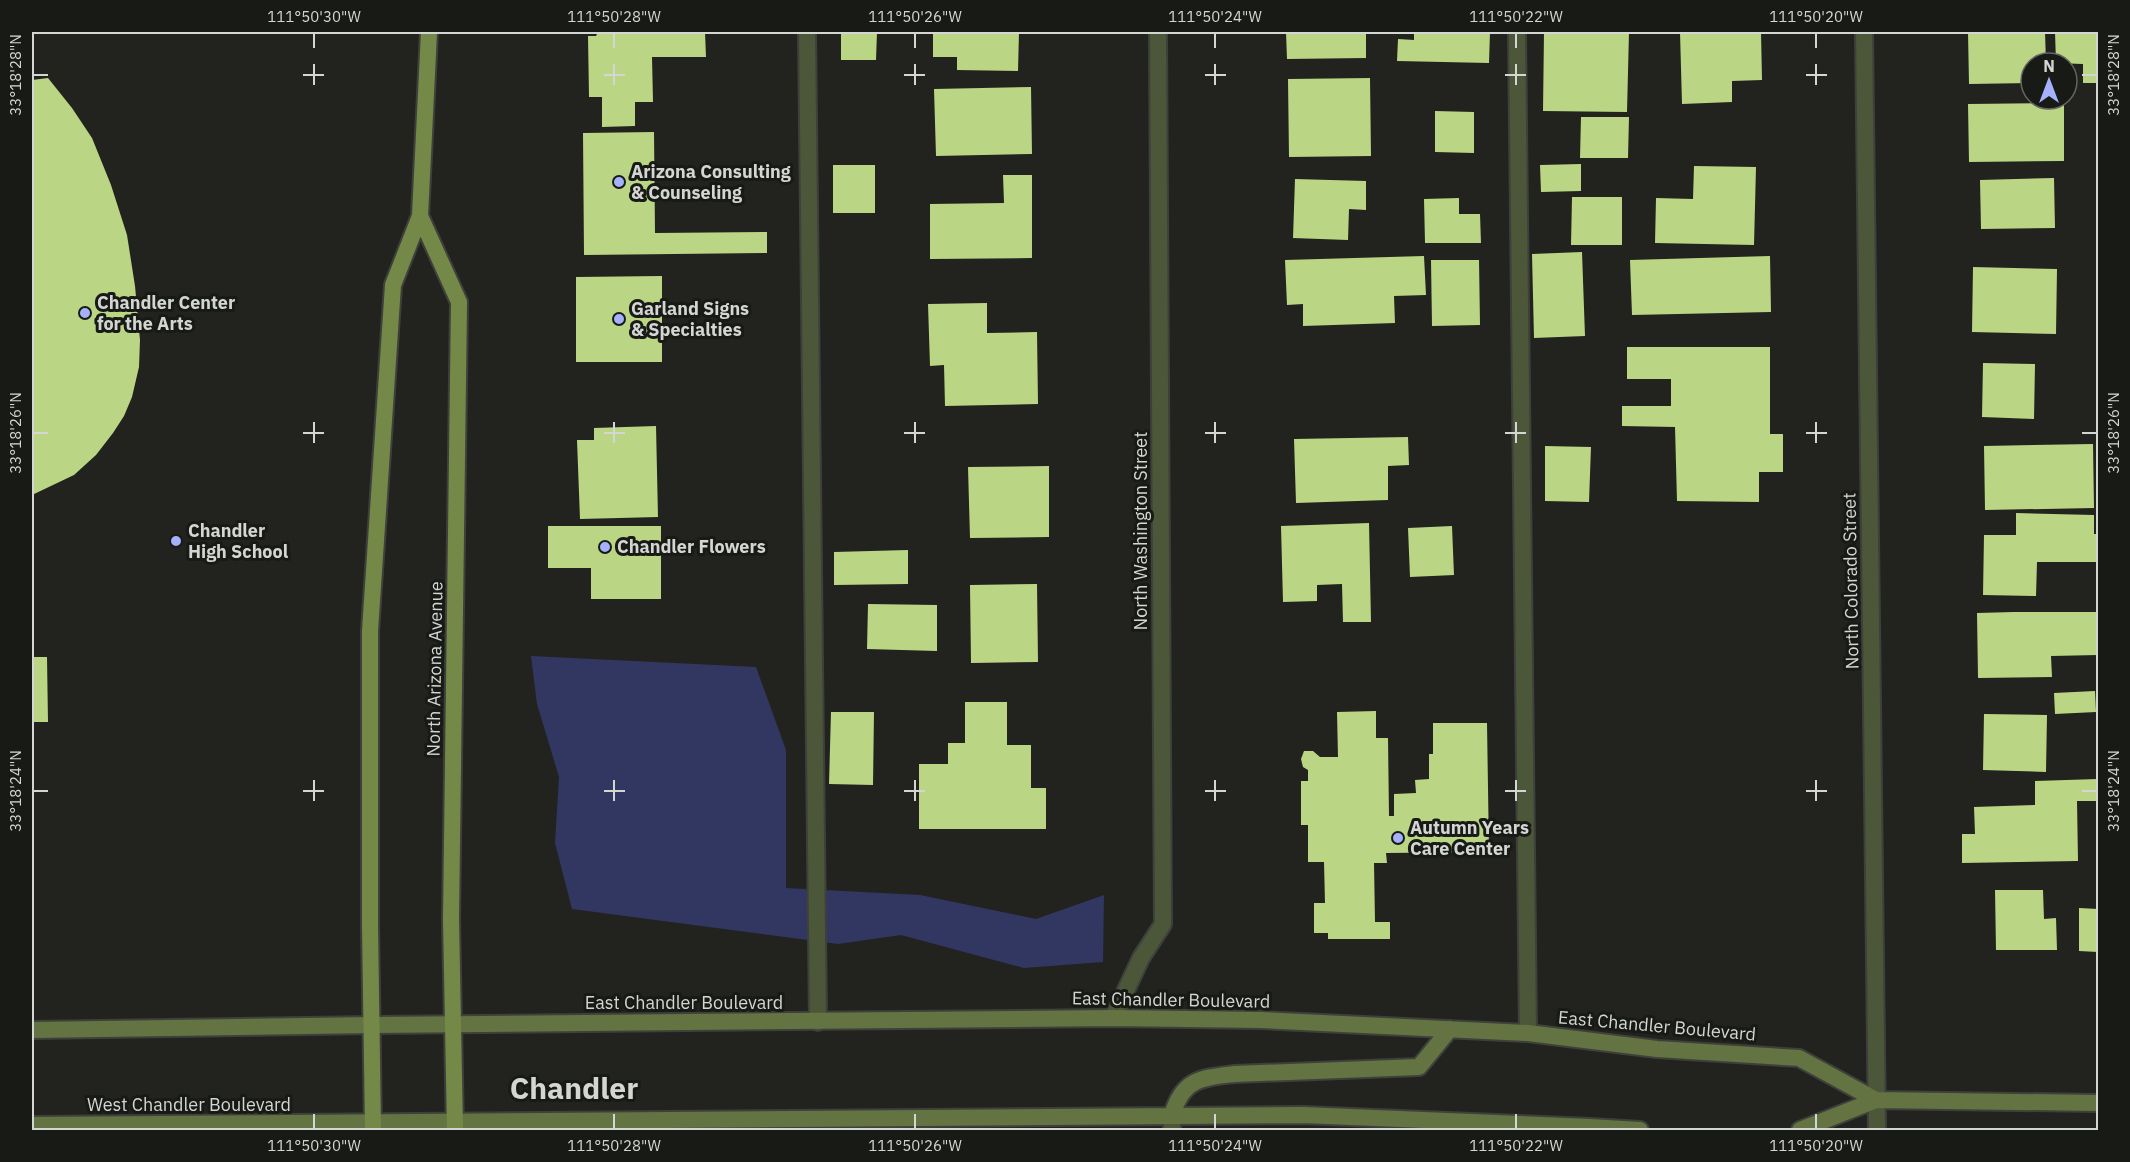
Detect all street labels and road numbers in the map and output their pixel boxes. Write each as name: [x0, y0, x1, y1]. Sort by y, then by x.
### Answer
street label: North Washington Street: [1129, 431, 1152, 631]
street label: North Colorado Street: [1837, 492, 1864, 670]
street label: North Arizona Avenue: [421, 581, 448, 757]
street label: East Chandler Boulevard: [1072, 986, 1270, 1013]
street label: East Chandler Boulevard: [585, 991, 783, 1014]
street label: East Chandler Boulevard: [1557, 1005, 1757, 1046]
street label: West Chandler Boulevard: [87, 1093, 291, 1116]

